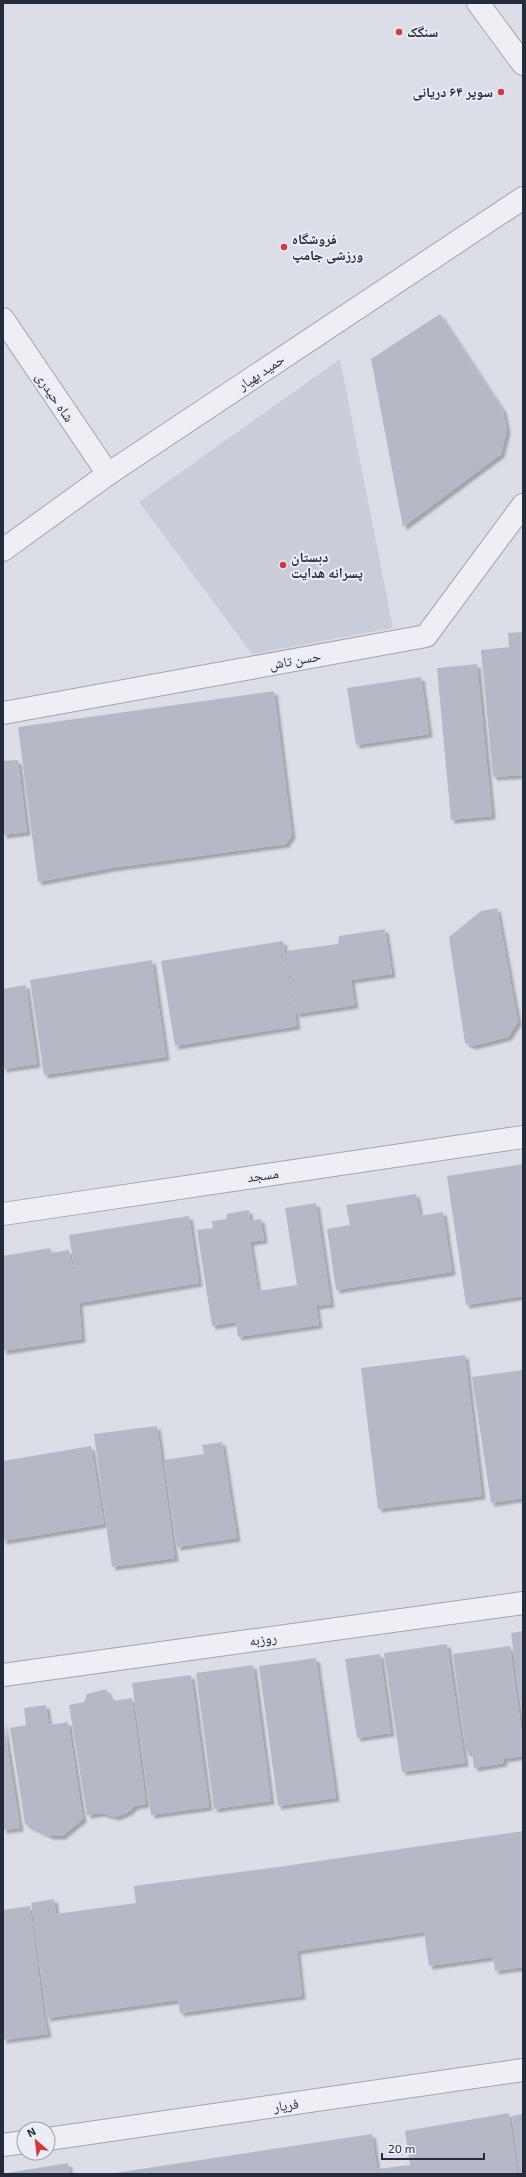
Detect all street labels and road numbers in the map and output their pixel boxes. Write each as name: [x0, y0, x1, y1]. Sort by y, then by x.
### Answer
street label: حمید بهیار: [233, 350, 288, 395]
street label: شاه حیدری: [32, 369, 78, 425]
street label: حسن تاش: [268, 647, 322, 673]
street label: مسجد: [246, 1164, 280, 1185]
street label: روزبه: [248, 1628, 278, 1650]
street label: فریار: [271, 2094, 300, 2116]

